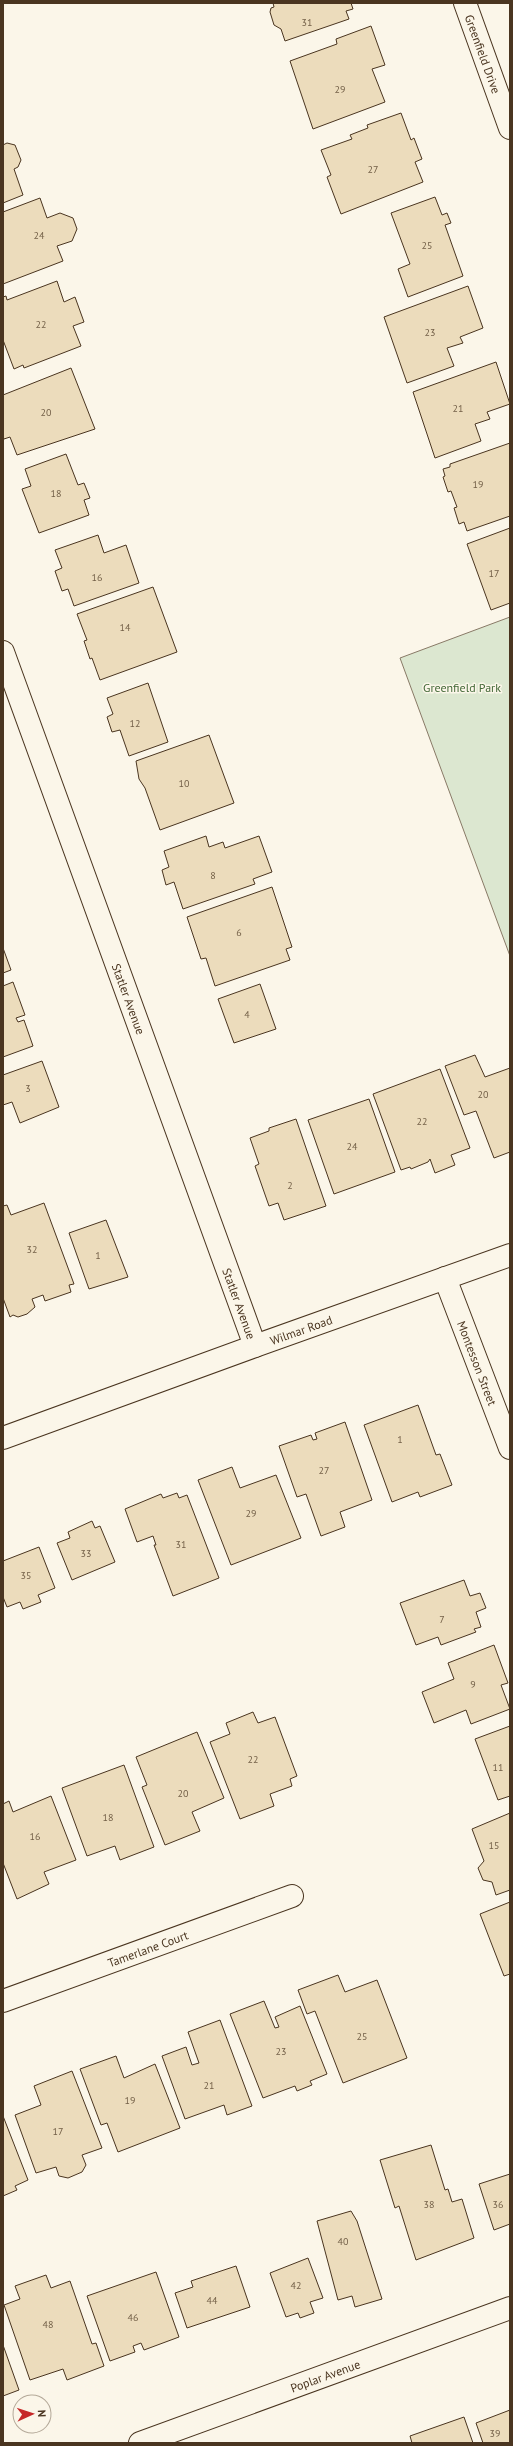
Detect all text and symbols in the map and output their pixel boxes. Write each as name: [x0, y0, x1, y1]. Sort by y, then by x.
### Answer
street label: Greenfield Drive: [462, 12, 504, 95]
house number: 31: [302, 16, 312, 29]
house number: 29: [335, 83, 345, 96]
house number: 27: [368, 163, 378, 176]
house number: 24: [34, 229, 45, 242]
house number: 25: [422, 239, 432, 252]
house number: 22: [36, 318, 46, 331]
house number: 23: [425, 326, 435, 339]
house number: 21: [453, 402, 463, 415]
house number: 20: [41, 406, 52, 419]
house number: 19: [473, 478, 483, 491]
house number: 18: [51, 487, 61, 500]
house number: 17: [489, 567, 499, 580]
house number: 16: [92, 571, 102, 584]
house number: 14: [120, 621, 131, 634]
park label: Greenfield Park: [423, 680, 501, 695]
house number: 12: [130, 717, 140, 730]
house number: 10: [179, 777, 190, 790]
house number: 8: [210, 869, 216, 882]
house number: 6: [236, 926, 242, 939]
street label: Statler Avenue: [109, 961, 149, 1036]
house number: 4: [244, 1008, 250, 1021]
house number: 3: [25, 1082, 31, 1095]
house number: 20: [478, 1088, 489, 1101]
house number: 22: [417, 1115, 427, 1128]
house number: 24: [347, 1140, 358, 1153]
house number: 2: [287, 1179, 293, 1192]
house number: 32: [27, 1243, 37, 1256]
house number: 1: [95, 1249, 101, 1262]
street label: Statler Avenue: [220, 1266, 259, 1341]
street label: Wilmar Road: [268, 1312, 334, 1348]
street label: Montesson Street: [454, 1318, 501, 1408]
house number: 1: [397, 1433, 403, 1446]
house number: 27: [319, 1464, 329, 1477]
house number: 29: [246, 1507, 256, 1520]
house number: 31: [176, 1538, 186, 1551]
house number: 33: [81, 1547, 91, 1560]
house number: 35: [21, 1569, 31, 1582]
house number: 7: [439, 1613, 445, 1626]
house number: 9: [470, 1678, 476, 1691]
house number: 22: [248, 1753, 258, 1766]
house number: 11: [493, 1761, 503, 1774]
house number: 20: [178, 1787, 189, 1800]
house number: 18: [103, 1811, 113, 1824]
house number: 16: [30, 1830, 40, 1843]
house number: 15: [489, 1839, 499, 1852]
street label: Tamerlane Court: [105, 1927, 190, 1970]
house number: 25: [357, 2030, 367, 2043]
house number: 23: [276, 2045, 286, 2058]
house number: 21: [204, 2079, 214, 2092]
house number: 19: [125, 2094, 135, 2107]
house number: 17: [53, 2125, 63, 2138]
house number: 38: [424, 2198, 434, 2211]
house number: 36: [493, 2198, 503, 2211]
house number: 40: [338, 2235, 349, 2248]
house number: 42: [291, 2279, 301, 2292]
house number: 44: [207, 2294, 218, 2307]
house number: 46: [128, 2311, 138, 2324]
house number: 48: [43, 2318, 53, 2331]
street label: Poplar Avenue: [288, 2356, 362, 2395]
north arrow: [12, 2394, 52, 2434]
text: N: [35, 2409, 49, 2417]
house number: 39: [490, 2427, 500, 2440]

